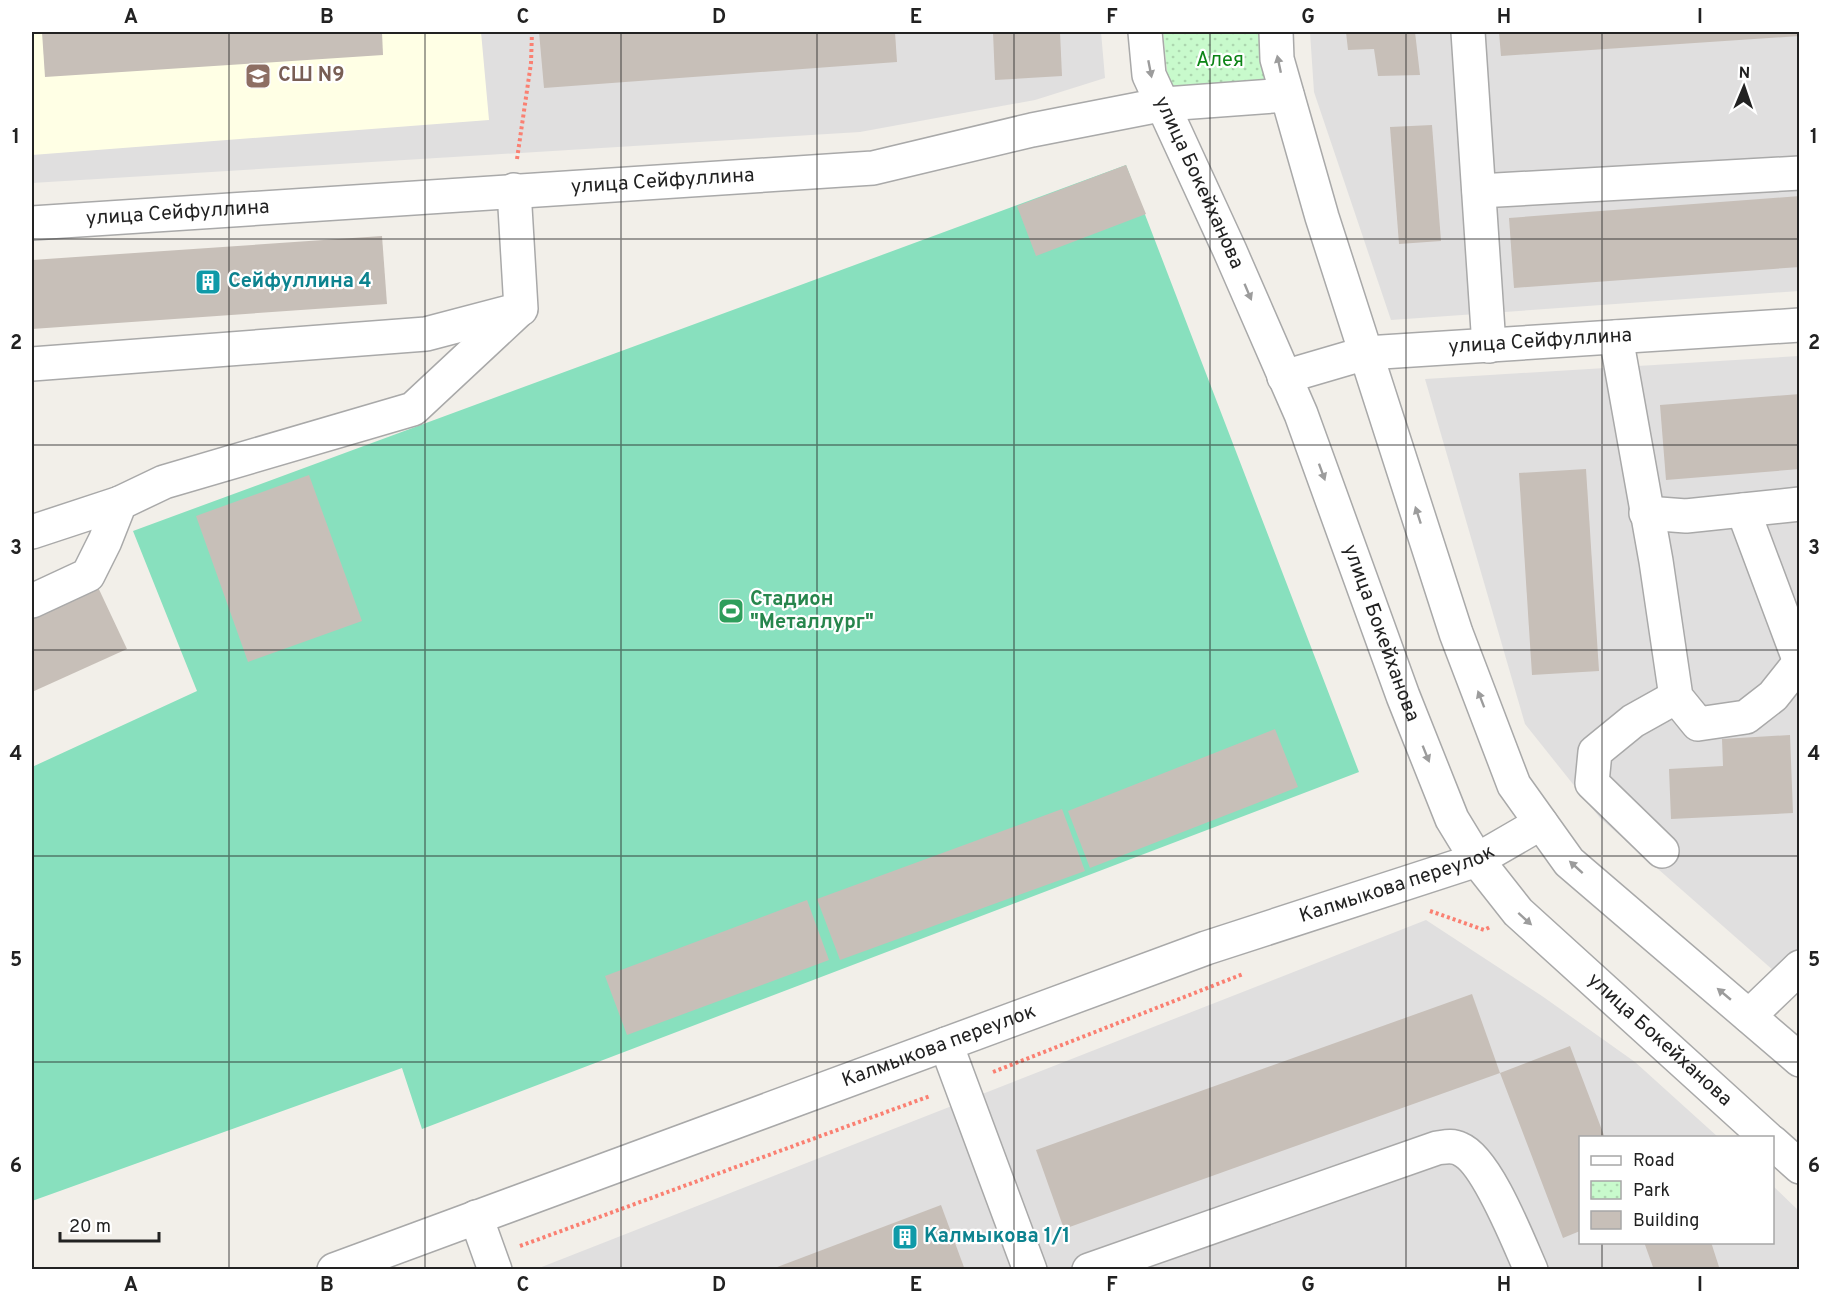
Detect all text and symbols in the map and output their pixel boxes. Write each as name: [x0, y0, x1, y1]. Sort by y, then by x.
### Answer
text: A: [124, 5, 138, 31]
text: B: [320, 5, 334, 31]
text: C: [517, 5, 529, 31]
text: D: [712, 5, 726, 31]
text: E: [910, 5, 922, 31]
text: F: [1106, 5, 1118, 31]
text: G: [1301, 5, 1315, 31]
text: H: [1497, 5, 1511, 31]
text: I: [1697, 5, 1703, 31]
park label: Алея: [1196, 48, 1244, 74]
one-way arrow: [1274, 54, 1283, 73]
north arrow: [1714, 57, 1774, 117]
one-way arrow: [1146, 60, 1155, 79]
school or university icon: СШ N9: [243, 61, 273, 91]
place label: СШ N9: [278, 63, 345, 89]
text: N: [1738, 64, 1751, 84]
street label: улица Бокейханова: [1148, 93, 1249, 273]
text: 1: [12, 125, 20, 151]
text: 1: [1810, 125, 1818, 151]
street label: улица Сейфуллина: [570, 163, 755, 201]
street label: улица Сейфуллина: [85, 194, 270, 232]
building icon: Сейфуллина 4: [193, 267, 223, 297]
place label: Сейфуллина 4: [228, 269, 372, 295]
one-way arrow: [1244, 283, 1253, 301]
street label: улица Сейфуллина: [1448, 323, 1633, 361]
text: 2: [10, 331, 22, 357]
text: 2: [1808, 331, 1820, 357]
one-way arrow: [1317, 464, 1327, 482]
one-way arrow: [1413, 506, 1422, 524]
text: 3: [10, 536, 22, 562]
text: 3: [1808, 536, 1820, 562]
street label: улица Бокейханова: [1336, 541, 1425, 726]
place label: Стадион "Металлург": [750, 587, 874, 636]
sports icon: Стадион "Металлург": [716, 596, 746, 626]
one-way arrow: [1476, 690, 1486, 708]
text: 4: [10, 742, 22, 768]
text: 4: [1808, 742, 1820, 768]
one-way arrow: [1422, 745, 1431, 763]
street label: Калмыкова переулок: [1296, 839, 1500, 930]
one-way arrow: [1569, 861, 1584, 874]
one-way arrow: [1518, 912, 1533, 926]
text: 5: [10, 948, 22, 974]
text: 5: [1808, 948, 1820, 974]
street label: улица Бокейханова: [1581, 968, 1737, 1113]
one-way arrow: [1717, 988, 1732, 1001]
street label: Калмыкова переулок: [838, 999, 1040, 1094]
legend: [1579, 1136, 1774, 1244]
text: Road: [1633, 1150, 1675, 1173]
text: 6: [10, 1154, 22, 1180]
text: 6: [1808, 1154, 1820, 1180]
text: Park: [1633, 1180, 1670, 1203]
scale bar: [60, 1205, 159, 1243]
text: Building: [1633, 1210, 1699, 1233]
text: 20 m: [69, 1216, 111, 1239]
building icon: Калмыкова 1/1: [890, 1222, 920, 1252]
place label: Калмыкова 1/1: [924, 1224, 1070, 1250]
text: A: [124, 1273, 138, 1299]
text: B: [320, 1273, 334, 1299]
text: C: [517, 1273, 529, 1299]
text: D: [712, 1273, 726, 1299]
text: E: [910, 1273, 922, 1299]
text: F: [1106, 1273, 1118, 1299]
text: G: [1301, 1273, 1315, 1299]
text: H: [1497, 1273, 1511, 1299]
text: I: [1697, 1273, 1703, 1299]

